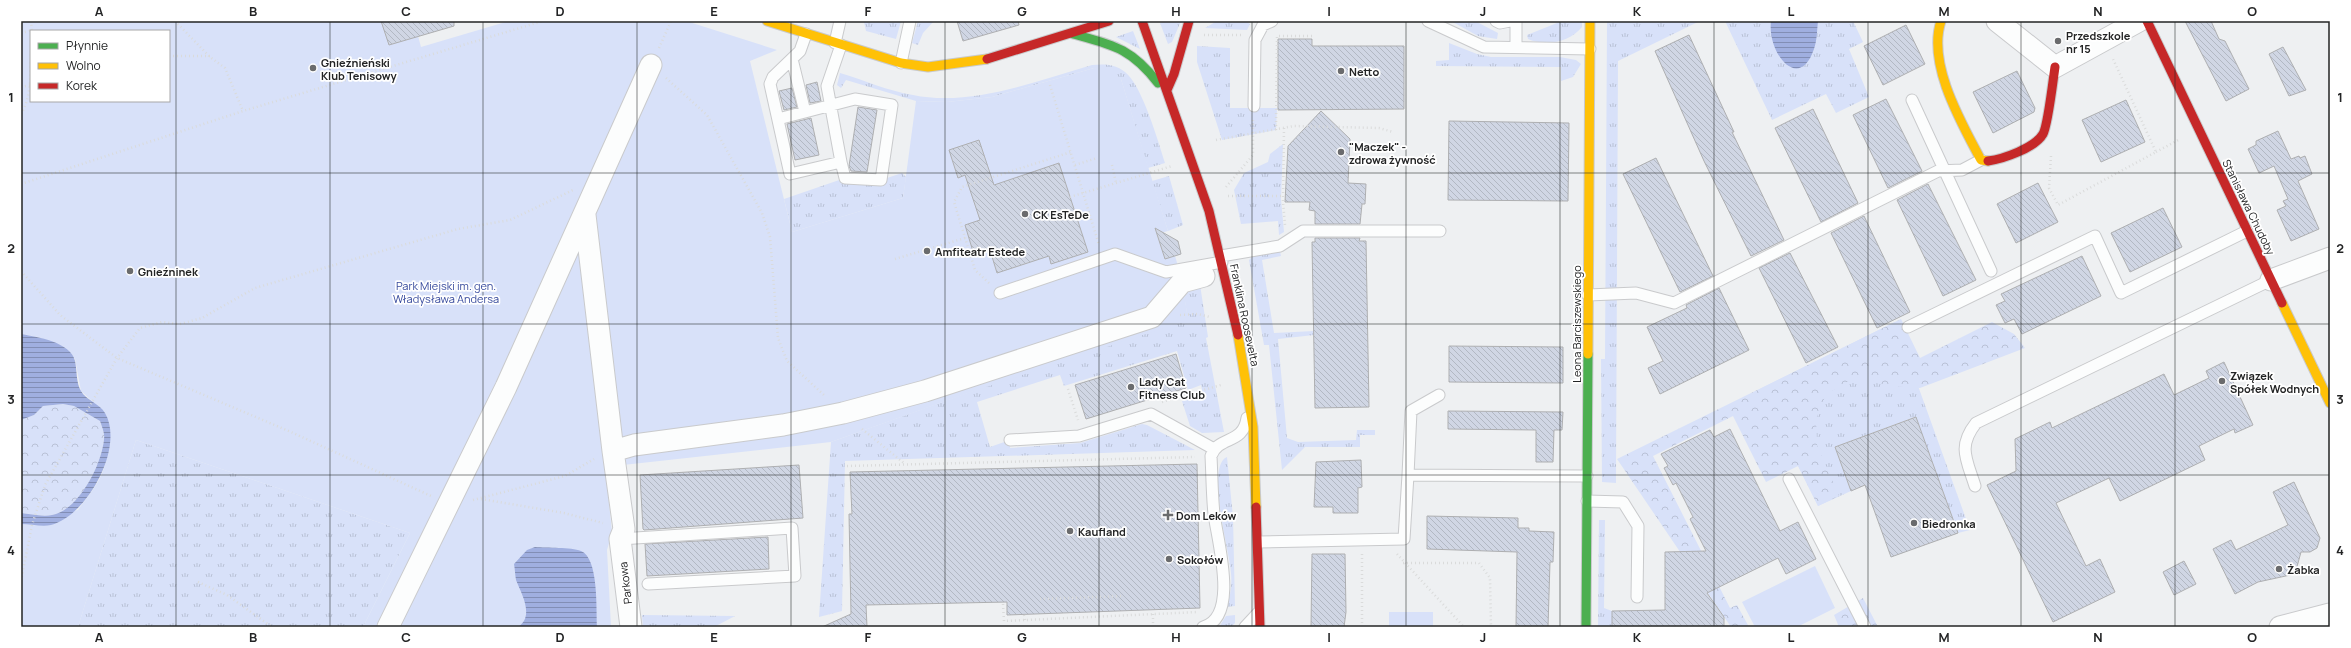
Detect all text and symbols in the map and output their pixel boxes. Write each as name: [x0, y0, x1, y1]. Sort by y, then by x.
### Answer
text: A: [95, 2, 104, 20]
text: B: [249, 2, 257, 20]
text: C: [401, 2, 411, 20]
text: D: [555, 2, 565, 20]
text: E: [710, 2, 718, 20]
text: F: [865, 2, 872, 20]
text: G: [1017, 2, 1027, 20]
text: H: [1171, 2, 1181, 20]
text: I: [1327, 2, 1331, 20]
text: J: [1480, 2, 1486, 20]
text: K: [1633, 2, 1642, 20]
text: L: [1788, 2, 1795, 20]
text: M: [1938, 2, 1950, 20]
text: N: [2093, 2, 2103, 20]
text: O: [2247, 2, 2257, 20]
place label: Przedszkole nr 15: [2066, 28, 2131, 56]
legend: [30, 30, 170, 102]
marker: Przedszkole nr 15: [2053, 36, 2063, 46]
text: Płynnie: [66, 37, 108, 54]
place label: Gnieźnieński Klub Tenisowy: [321, 55, 398, 83]
text: Wolno: [66, 57, 101, 74]
marker: Gnieźnieński Klub Tenisowy: [308, 63, 318, 73]
place label: Netto: [1349, 64, 1379, 79]
marker: Netto: [1336, 66, 1346, 76]
text: Korek: [66, 77, 98, 94]
text: 1: [8, 88, 14, 106]
text: 1: [2337, 88, 2343, 106]
place label: "Maczek" - zdrowa żywność: [1349, 139, 1436, 167]
marker: "Maczek" - zdrowa żywność: [1336, 147, 1346, 157]
street label: Stanisława Chudoby: [2219, 157, 2279, 257]
place label: CK EsTeDe: [1033, 207, 1089, 222]
marker: CK EsTeDe: [1020, 209, 1030, 219]
text: 2: [7, 239, 15, 257]
text: 2: [2336, 239, 2344, 257]
place label: Amfiteatr Estede: [935, 244, 1026, 259]
marker: Amfiteatr Estede: [922, 246, 932, 256]
street label: Franklina Roosevelta: [1227, 263, 1263, 367]
place label: Gnieźninek: [138, 264, 199, 279]
street label: Leona Barciszewskiego: [1569, 265, 1584, 383]
marker: Gnieźninek: [125, 266, 135, 276]
park label: Park Miejski im. gen. Władysława Andersa: [393, 278, 499, 306]
place label: Związek Spółek Wodnych: [2230, 368, 2319, 396]
place label: Lady Cat Fitness Club: [1139, 374, 1205, 402]
marker: Związek Spółek Wodnych: [2217, 376, 2227, 386]
marker: Lady Cat Fitness Club: [1126, 382, 1136, 392]
text: 3: [7, 390, 15, 408]
text: 3: [2336, 390, 2344, 408]
place label: Dom Leków: [1176, 508, 1236, 523]
marker: Dom Leków: [1163, 510, 1173, 520]
place label: Biedronka: [1922, 516, 1976, 531]
marker: Biedronka: [1909, 518, 1919, 528]
place label: Kaufland: [1078, 524, 1126, 539]
marker: Kaufland: [1065, 526, 1075, 536]
text: 4: [7, 541, 15, 559]
text: 4: [2336, 541, 2344, 559]
place label: Sokołów: [1177, 552, 1223, 567]
marker: Sokołów: [1164, 554, 1174, 564]
street label: Parkowa: [615, 561, 635, 605]
place label: Żabka: [2287, 562, 2320, 577]
marker: Żabka: [2274, 564, 2284, 574]
text: A: [95, 628, 104, 646]
text: B: [249, 628, 257, 646]
text: C: [401, 628, 411, 646]
text: D: [555, 628, 565, 646]
text: E: [710, 628, 718, 646]
text: F: [865, 628, 872, 646]
text: G: [1017, 628, 1027, 646]
text: H: [1171, 628, 1181, 646]
text: I: [1327, 628, 1331, 646]
text: J: [1480, 628, 1486, 646]
text: K: [1633, 628, 1642, 646]
text: L: [1788, 628, 1795, 646]
text: M: [1938, 628, 1950, 646]
text: N: [2093, 628, 2103, 646]
text: O: [2247, 628, 2257, 646]

